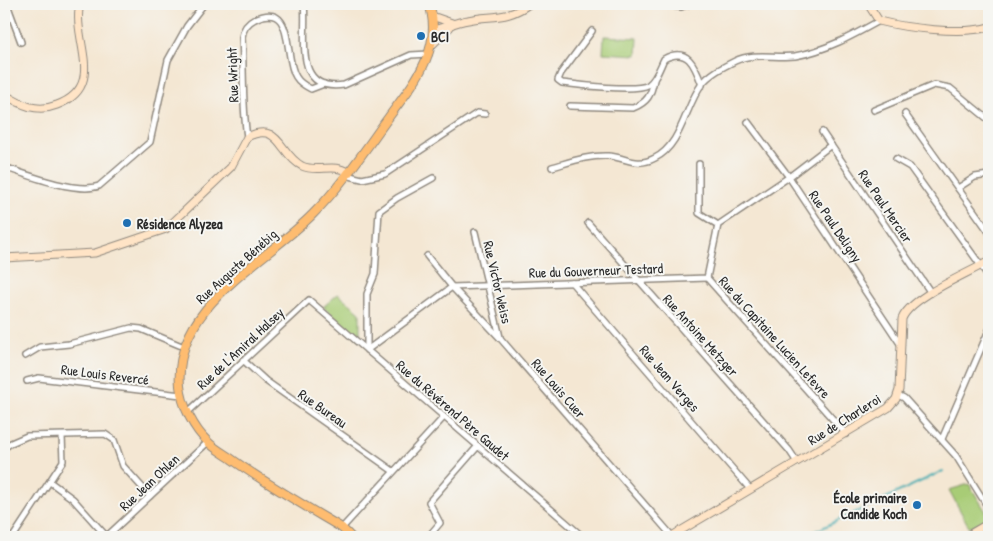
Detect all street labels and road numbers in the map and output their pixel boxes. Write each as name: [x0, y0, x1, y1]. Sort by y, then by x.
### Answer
street label: Rue Wright: [222, 47, 243, 103]
street label: Rue Paul Mercier: [855, 166, 918, 247]
street label: Rue Paul Deligny: [804, 186, 867, 266]
street label: Rue Auguste Bénébig: [191, 224, 282, 309]
street label: Rue Victor Weiss: [479, 239, 517, 325]
street label: Rue du Gouverneur Testard: [529, 258, 664, 282]
street label: Rue du Capitaine Lucien Lefevre: [714, 272, 835, 403]
street label: Rue Antoine Metzger: [658, 290, 743, 381]
street label: Rue de L'Amiral Halsey: [192, 303, 288, 394]
street label: Rue Jean Verges: [635, 341, 704, 416]
street label: Rue Louis Cuer: [528, 354, 591, 422]
street label: Rue du Révérend Père Gaudet: [392, 356, 514, 465]
street label: Rue Louis Revercé: [60, 359, 150, 389]
street label: Rue Bureau: [295, 384, 352, 432]
street label: Rue de Charleroi: [804, 389, 884, 449]
street label: Rue Jean Ohlen: [115, 449, 183, 515]

